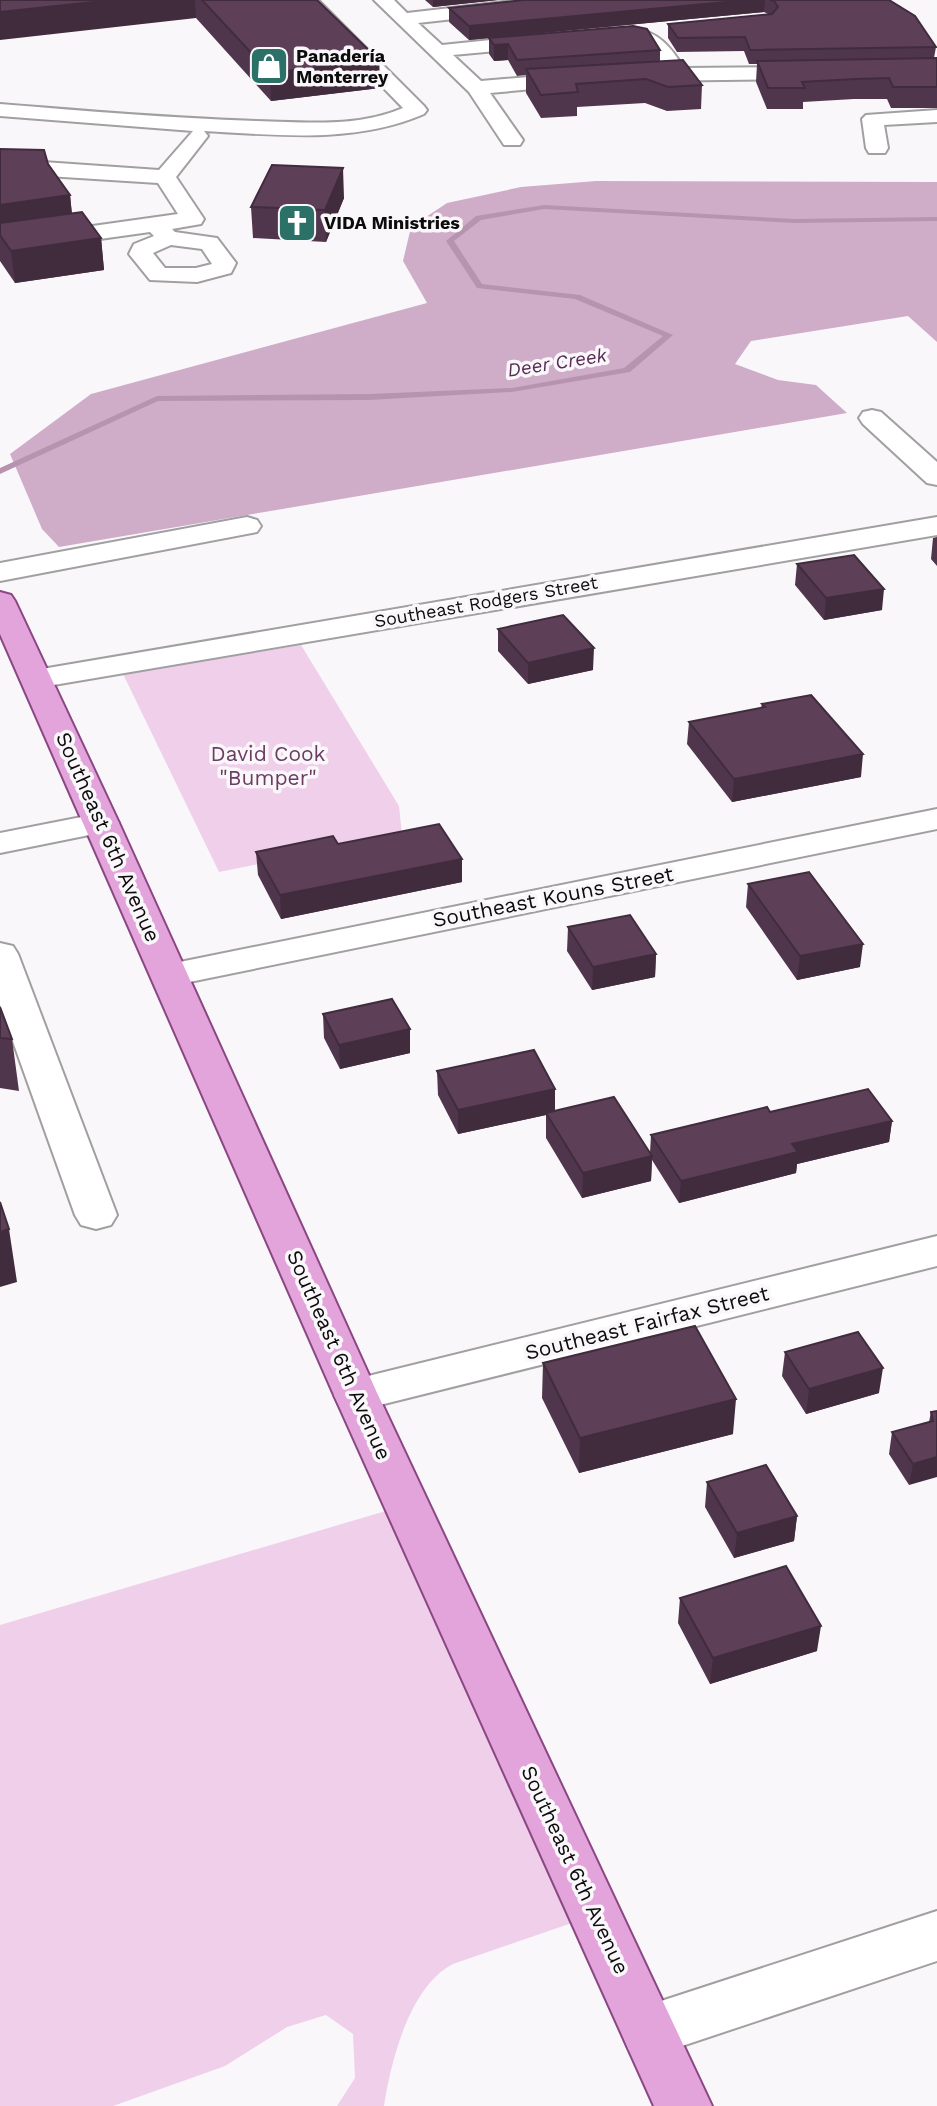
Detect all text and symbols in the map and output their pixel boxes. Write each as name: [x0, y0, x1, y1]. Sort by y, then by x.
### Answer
shop icon: Panadería Monterrey: [248, 45, 290, 87]
place label: Panadería Monterrey: [296, 45, 389, 87]
church icon: VIDA Ministries: [276, 202, 318, 244]
place label: VIDA Ministries: [324, 212, 460, 233]
water label: Deer Creek: [506, 343, 609, 382]
street label: Southeast Rodgers Street: [373, 571, 600, 632]
street label: Southeast 6th Avenue: [51, 728, 166, 946]
park label: David Cook "Bumper": [210, 741, 326, 790]
street label: Southeast Kouns Street: [430, 861, 676, 932]
street label: Southeast 6th Avenue: [282, 1246, 397, 1464]
street label: Southeast Fairfax Street: [522, 1280, 772, 1365]
street label: Southeast 6th Avenue: [516, 1762, 635, 1978]

